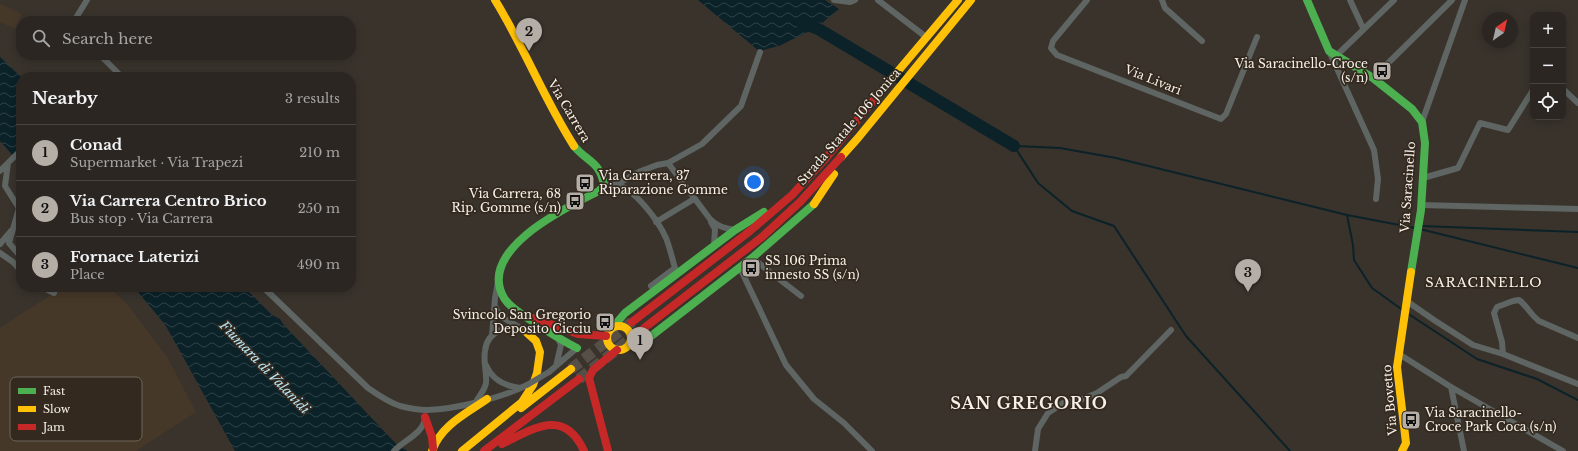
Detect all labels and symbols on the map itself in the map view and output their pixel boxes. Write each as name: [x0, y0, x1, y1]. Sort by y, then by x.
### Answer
north arrow: [1482, 12, 1518, 48]
pin: 2: [516, 18, 542, 51]
place label: Via Saracinello-Croce (s/n): [1234, 56, 1368, 85]
bus stop icon: Via Saracinello-Croce (s/n): [1371, 60, 1393, 82]
street label: Via Livari: [1122, 61, 1184, 98]
street label: Strada Statale 106 Jonica: [794, 65, 904, 188]
street label: Via Carrera: [544, 76, 594, 145]
street label: Via Saracinello: [1397, 141, 1418, 234]
place label: Via Carrera, 37 Riparazione Gomme: [598, 168, 728, 197]
bus stop icon: Via Carrera, 37 Riparazione Gomme: [574, 172, 596, 194]
your location: [744, 172, 764, 192]
place label: Via Carrera, 68 Rip. Gomme (s/n): [452, 186, 561, 215]
bus stop icon: Via Carrera, 68 Rip. Gomme (s/n): [564, 190, 586, 212]
place label: SS 106 Prima innesto SS (s/n): [765, 253, 859, 282]
bus stop icon: SS 106 Prima innesto SS (s/n): [740, 257, 762, 279]
pin: 3: [1235, 259, 1261, 292]
district label: SARACINELLO: [1425, 274, 1543, 291]
place label: Svincolo San Gregorio Deposito Cicciu: [453, 307, 591, 336]
bus stop icon: Svincolo San Gregorio Deposito Cicciu: [594, 311, 616, 333]
water label: Fiumara di Valanidi: [215, 316, 314, 418]
pin: 1: [627, 327, 653, 360]
street label: Via Bovetto: [1379, 364, 1400, 437]
legend: [10, 377, 142, 441]
text: Fast: [43, 384, 66, 398]
district label: SAN GREGORIO: [950, 393, 1108, 413]
text: Slow: [43, 402, 71, 416]
place label: Via Saracinello- Croce Park Coca (s/n): [1424, 405, 1557, 434]
bus stop icon: Via Saracinello- Croce Park Coca (s/n): [1400, 409, 1422, 431]
text: Jam: [41, 420, 65, 434]

